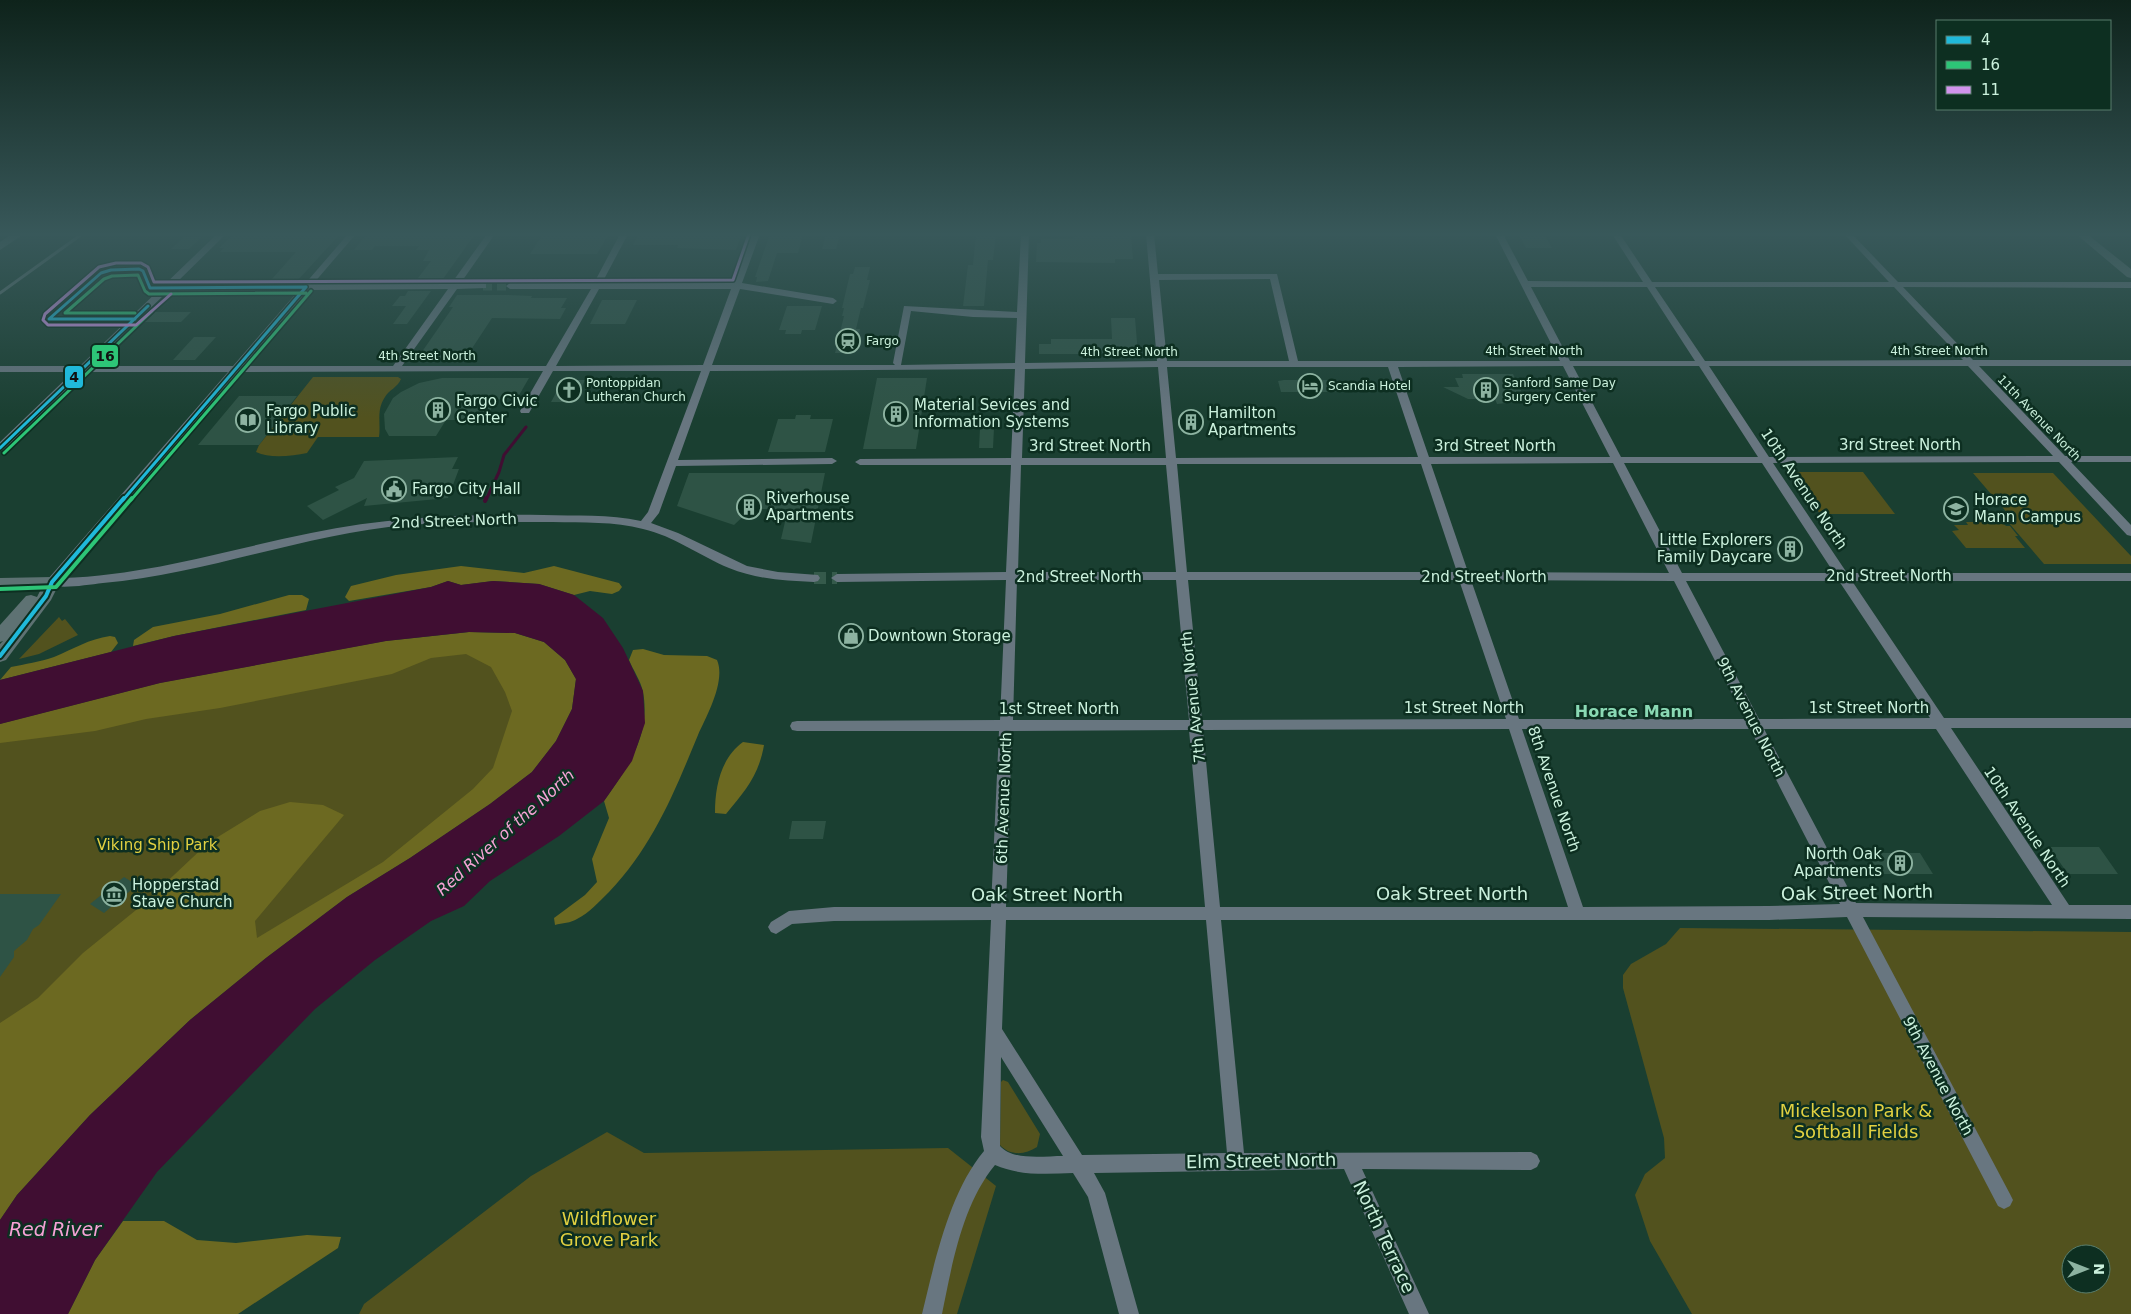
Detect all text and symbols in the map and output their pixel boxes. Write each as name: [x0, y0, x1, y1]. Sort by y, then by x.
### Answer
legend: [1936, 20, 2111, 110]
text: 4: [1981, 31, 1991, 49]
text: 16: [1981, 56, 2000, 74]
text: 11: [1981, 81, 2000, 99]
station icon: Fargo: [835, 328, 861, 354]
place label: Fargo: [866, 334, 899, 348]
line badge: 16: [91, 344, 119, 368]
street label: 4th Street North: [1485, 344, 1583, 358]
street label: 4th Street North: [1890, 344, 1988, 358]
street label: 4th Street North: [1080, 345, 1178, 359]
text: 16: [95, 348, 115, 364]
street label: 4th Street North: [378, 349, 476, 363]
line badge: 4: [64, 365, 84, 389]
text: 4: [69, 369, 79, 385]
street label: 11th Avenue North: [1995, 372, 2083, 464]
hotel icon: Scandia Hotel: [1297, 373, 1323, 399]
place label: Pontoppidan Lutheran Church: [586, 376, 686, 404]
place label: Sanford Same Day Surgery Center: [1504, 376, 1616, 404]
church icon: Pontoppidan Lutheran Church: [556, 377, 582, 403]
building icon: Sanford Same Day Surgery Center: [1473, 377, 1499, 403]
place label: Scandia Hotel: [1328, 379, 1411, 393]
place label: Fargo Civic Center: [456, 392, 538, 427]
place label: Material Sevices and Information Systems: [914, 396, 1070, 431]
building icon: Fargo Civic Center: [425, 397, 451, 423]
building icon: Material Sevices and Information Systems: [883, 401, 909, 427]
place label: Fargo Public Library: [266, 402, 356, 437]
place label: Hamilton Apartments: [1208, 404, 1296, 439]
library icon: Fargo Public Library: [235, 407, 261, 433]
building icon: Hamilton Apartments: [1178, 409, 1204, 435]
street label: 10th Avenue North: [1757, 425, 1851, 553]
street label: 3rd Street North: [1839, 436, 1961, 454]
street label: 3rd Street North: [1029, 437, 1151, 455]
street label: 3rd Street North: [1434, 437, 1556, 455]
public building icon: Fargo City Hall: [381, 476, 407, 502]
place label: Fargo City Hall: [412, 480, 521, 498]
place label: Riverhouse Apartments: [766, 489, 854, 524]
place label: Horace Mann Campus: [1974, 491, 2081, 526]
building icon: Riverhouse Apartments: [736, 494, 762, 520]
school or university icon: Horace Mann Campus: [1943, 496, 1969, 522]
street label: 2nd Street North: [391, 510, 517, 532]
place label: Little Explorers Family Daycare: [1657, 531, 1772, 566]
building icon: Little Explorers Family Daycare: [1777, 536, 1803, 562]
street label: 2nd Street North: [1826, 567, 1952, 585]
street label: 2nd Street North: [1016, 568, 1142, 586]
street label: 2nd Street North: [1421, 568, 1547, 586]
shop icon: Downtown Storage: [838, 623, 864, 649]
place label: Downtown Storage: [868, 627, 1011, 645]
street label: 7th Avenue North: [1177, 630, 1209, 764]
street label: 9th Avenue North: [1713, 654, 1789, 780]
street label: 1st Street North: [1404, 699, 1524, 717]
street label: 1st Street North: [1809, 699, 1929, 717]
street label: 1st Street North: [999, 700, 1119, 718]
district label: Horace Mann: [1575, 702, 1693, 721]
street label: 8th Avenue North: [1524, 724, 1584, 854]
street label: 6th Avenue North: [993, 732, 1015, 864]
street label: 10th Avenue North: [1980, 763, 2074, 891]
water label: Red River of the North: [432, 765, 578, 899]
park label: Viking Ship Park: [97, 836, 218, 854]
place label: North Oak Apartments: [1794, 845, 1882, 880]
building icon: North Oak Apartments: [1887, 850, 1913, 876]
place label: Hopperstad Stave Church: [132, 876, 233, 911]
museum icon: Hopperstad Stave Church: [101, 881, 127, 907]
street label: Oak Street North: [1781, 881, 1933, 904]
street label: Oak Street North: [1376, 883, 1528, 904]
street label: Oak Street North: [971, 884, 1123, 905]
street label: 9th Avenue North: [1899, 1013, 1977, 1139]
park label: Mickelson Park & Softball Fields: [1780, 1100, 1932, 1142]
street label: Elm Street North: [1186, 1149, 1336, 1172]
street label: North Terrace: [1349, 1177, 1420, 1296]
park label: Wildflower Grove Park: [560, 1208, 659, 1250]
water label: Red River: [9, 1218, 102, 1240]
north arrow: [2061, 1244, 2111, 1294]
text: N: [2091, 1263, 2107, 1275]

